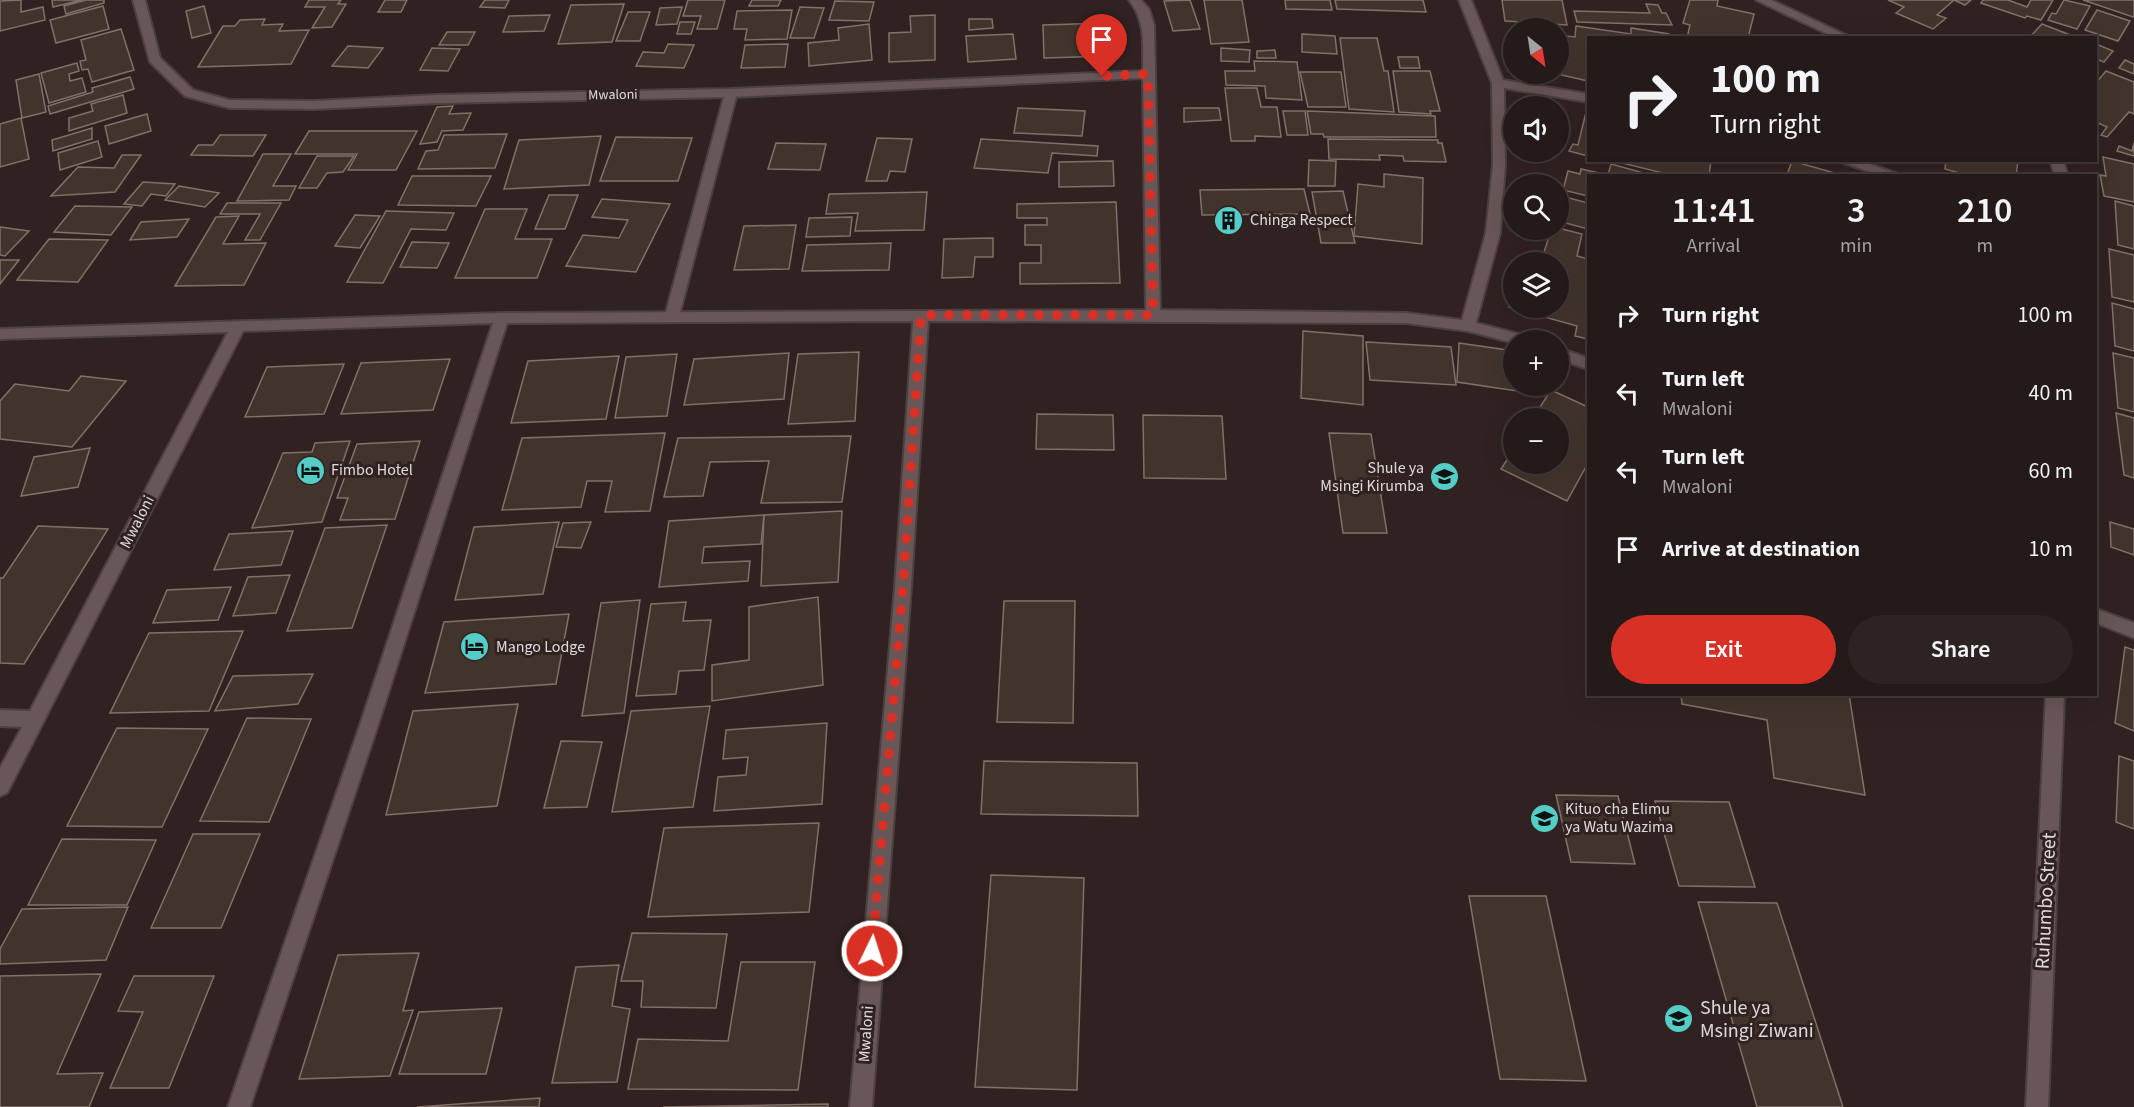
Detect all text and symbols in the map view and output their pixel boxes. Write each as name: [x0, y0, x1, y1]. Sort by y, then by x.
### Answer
pin: [1076, 14, 1127, 76]
north arrow: [1503, 18, 1569, 84]
map controls: [1503, 18, 1569, 474]
icon: arrive: [1085, 23, 1118, 56]
text: 100 m: [1710, 49, 1821, 109]
icon: right: [1611, 60, 1689, 138]
street label: Mwaloni: [588, 85, 638, 105]
button: sound: [1503, 96, 1569, 162]
text: Turn right: [1710, 105, 1821, 144]
button: search: [1503, 174, 1569, 240]
text: 11:41: [1672, 185, 1755, 236]
text: 3: [1847, 185, 1865, 236]
text: 210: [1957, 185, 2012, 236]
building icon: Chinga Respect: [1213, 204, 1245, 236]
place label: Chinga Respect: [1250, 209, 1353, 231]
text: Arrival: [1687, 232, 1740, 260]
text: min: [1840, 232, 1872, 260]
text: m: [1976, 232, 1993, 260]
button: layers: [1503, 252, 1569, 318]
icon: right: [1611, 299, 1644, 332]
text: Turn right: [1662, 299, 1759, 331]
text: 100 m: [2018, 299, 2073, 331]
button: +: [1503, 330, 1569, 396]
text: Turn left: [1662, 363, 1744, 395]
icon: left: [1611, 377, 1644, 410]
text: 40 m: [2028, 377, 2073, 409]
text: Mwaloni: [1662, 395, 1733, 423]
button: −: [1503, 408, 1569, 474]
text: Turn left: [1662, 441, 1744, 473]
hotel icon: Fimbo Hotel: [294, 454, 326, 486]
icon: left: [1611, 455, 1644, 488]
text: 60 m: [2028, 455, 2073, 487]
place label: Shule ya Msingi Kirumba: [1320, 457, 1424, 497]
place label: Fimbo Hotel: [331, 459, 413, 481]
school or university icon: Shule ya Msingi Kirumba: [1429, 461, 1461, 493]
text: Mwaloni: [1662, 473, 1733, 501]
street label: Mwaloni: [114, 492, 160, 552]
icon: arrive: [1611, 533, 1644, 566]
text: Arrive at destination: [1662, 533, 1860, 565]
text: 10 m: [2028, 533, 2073, 565]
button: Exit: [1611, 615, 1836, 684]
button: Share: [1848, 615, 2073, 684]
hotel icon: Mango Lodge: [459, 631, 491, 663]
place label: Mango Lodge: [496, 636, 585, 658]
place label: Kituo cha Elimu ya Watu Wazima: [1565, 798, 1673, 838]
school or university icon: Kituo cha Elimu ya Watu Wazima: [1528, 802, 1560, 834]
street label: Ruhumbo Street: [2028, 832, 2064, 970]
position arrow: [840, 919, 904, 983]
place label: Shule ya Msingi Ziwani: [1700, 994, 1814, 1045]
school or university icon: Shule ya Msingi Ziwani: [1663, 1003, 1695, 1035]
street label: Mwaloni: [853, 1005, 879, 1063]

